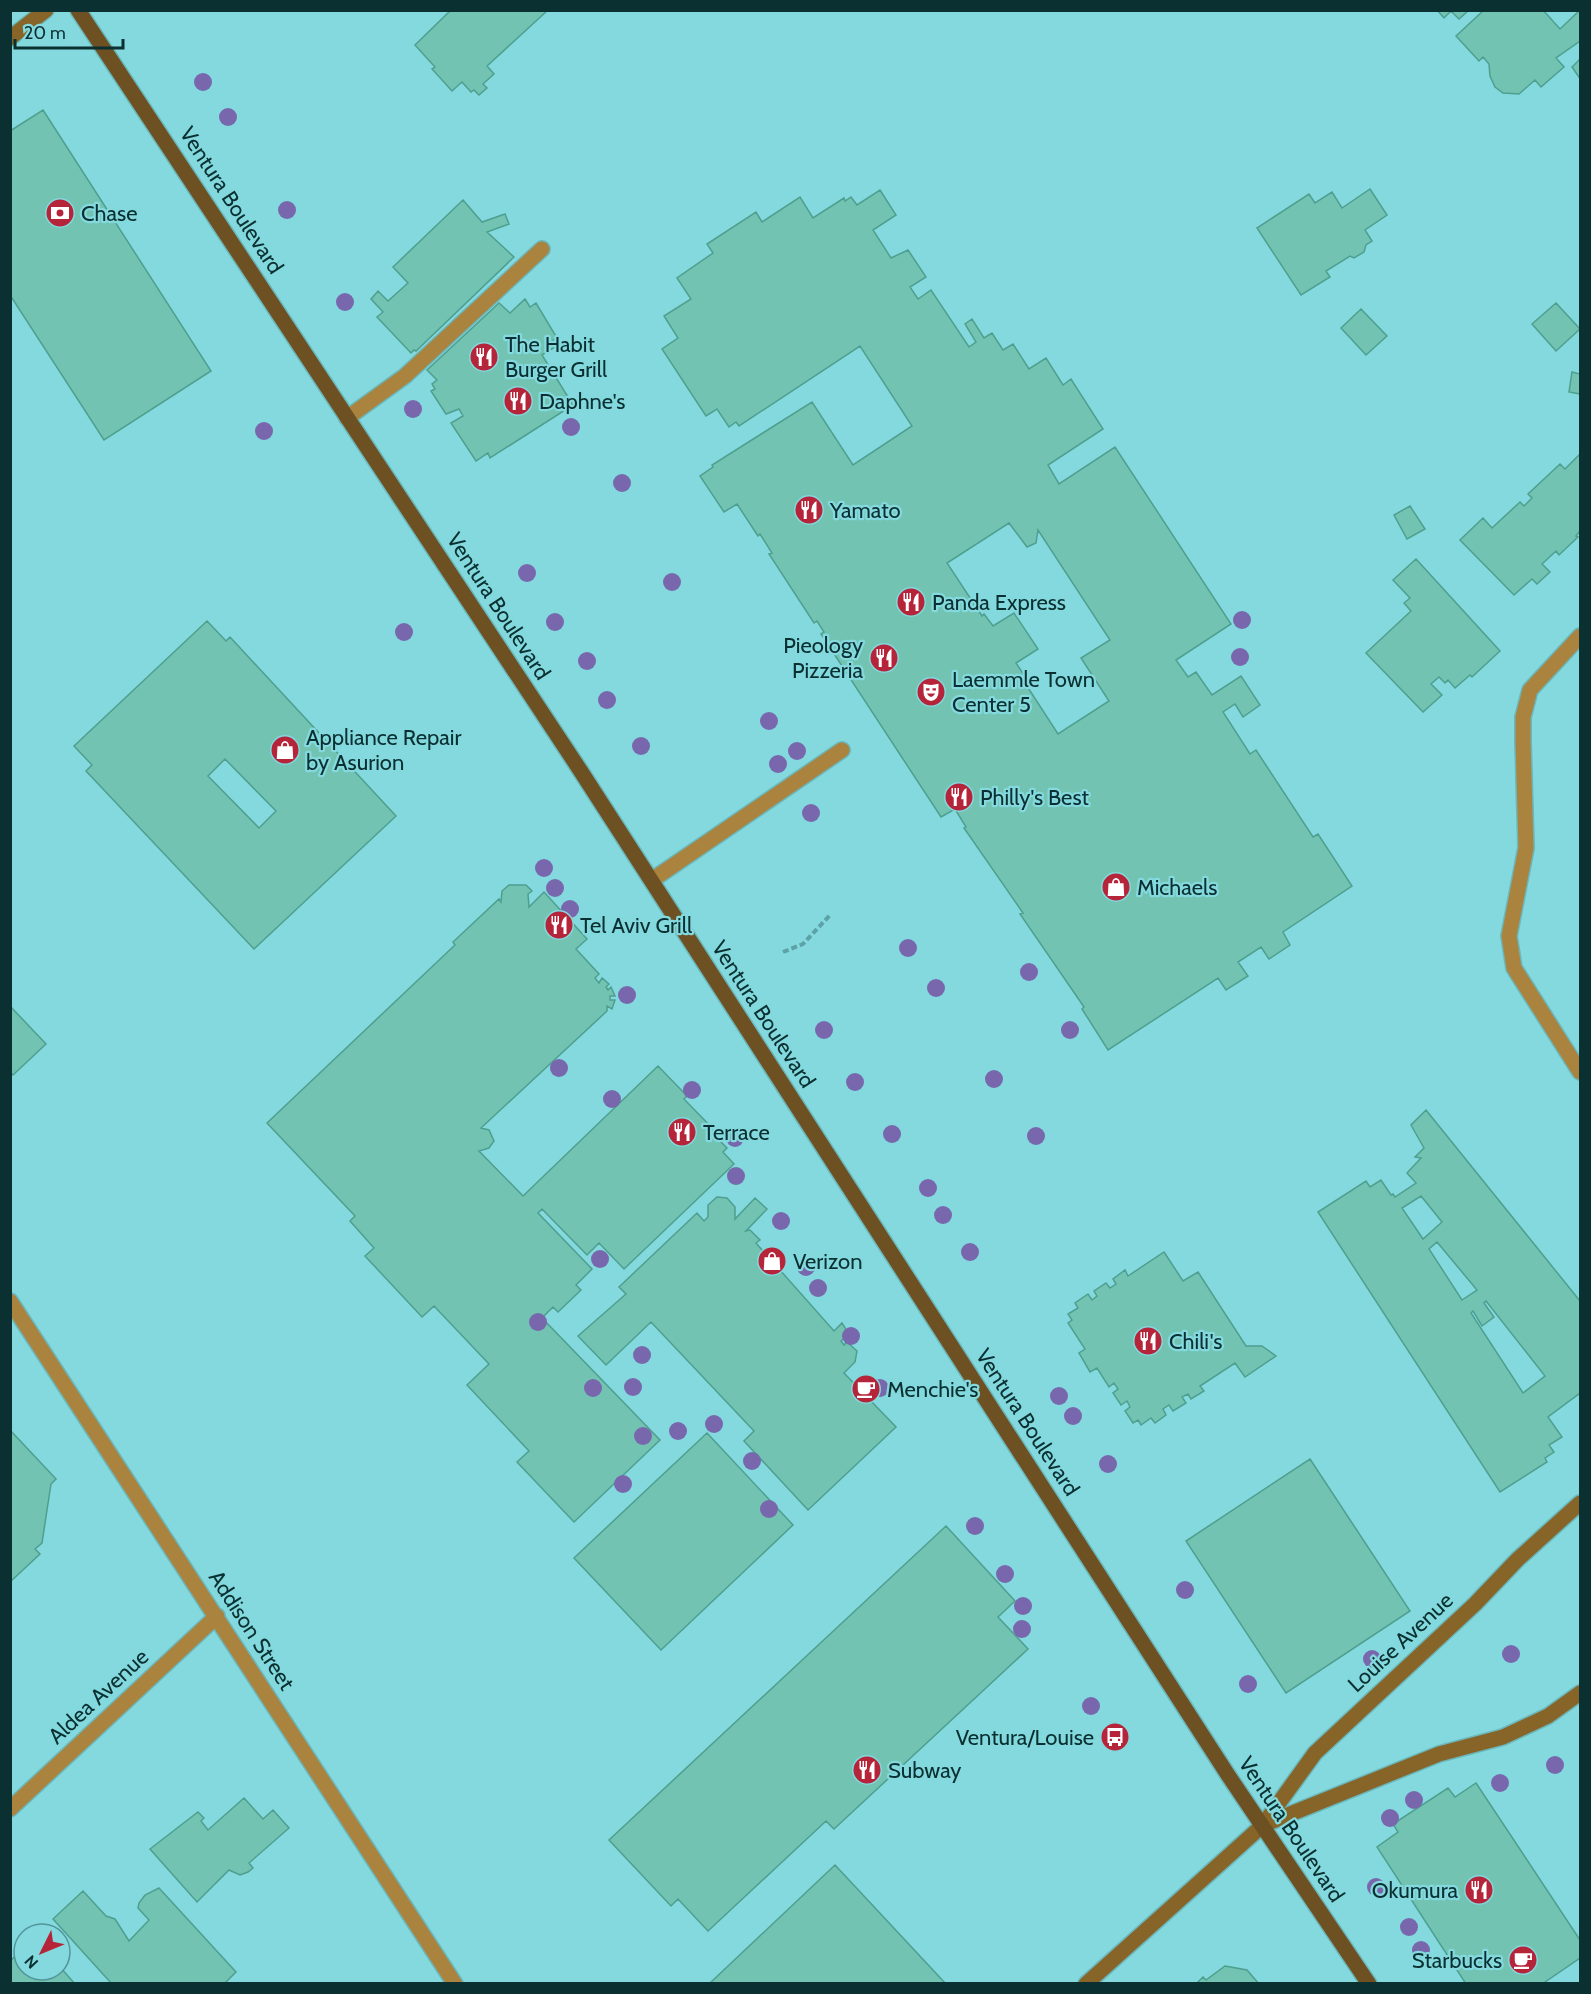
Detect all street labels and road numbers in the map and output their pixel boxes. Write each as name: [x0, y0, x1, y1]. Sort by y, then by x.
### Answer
street label: Ventura Boulevard: [174, 122, 289, 279]
street label: Ventura Boulevard: [441, 528, 556, 685]
street label: Ventura Boulevard: [706, 936, 821, 1093]
street label: Ventura Boulevard: [970, 1344, 1085, 1501]
street label: Addison Street: [203, 1565, 301, 1696]
street label: Louise Avenue: [1342, 1587, 1459, 1698]
street label: Aldea Avenue: [43, 1643, 154, 1750]
street label: Ventura Boulevard: [1233, 1751, 1350, 1907]

